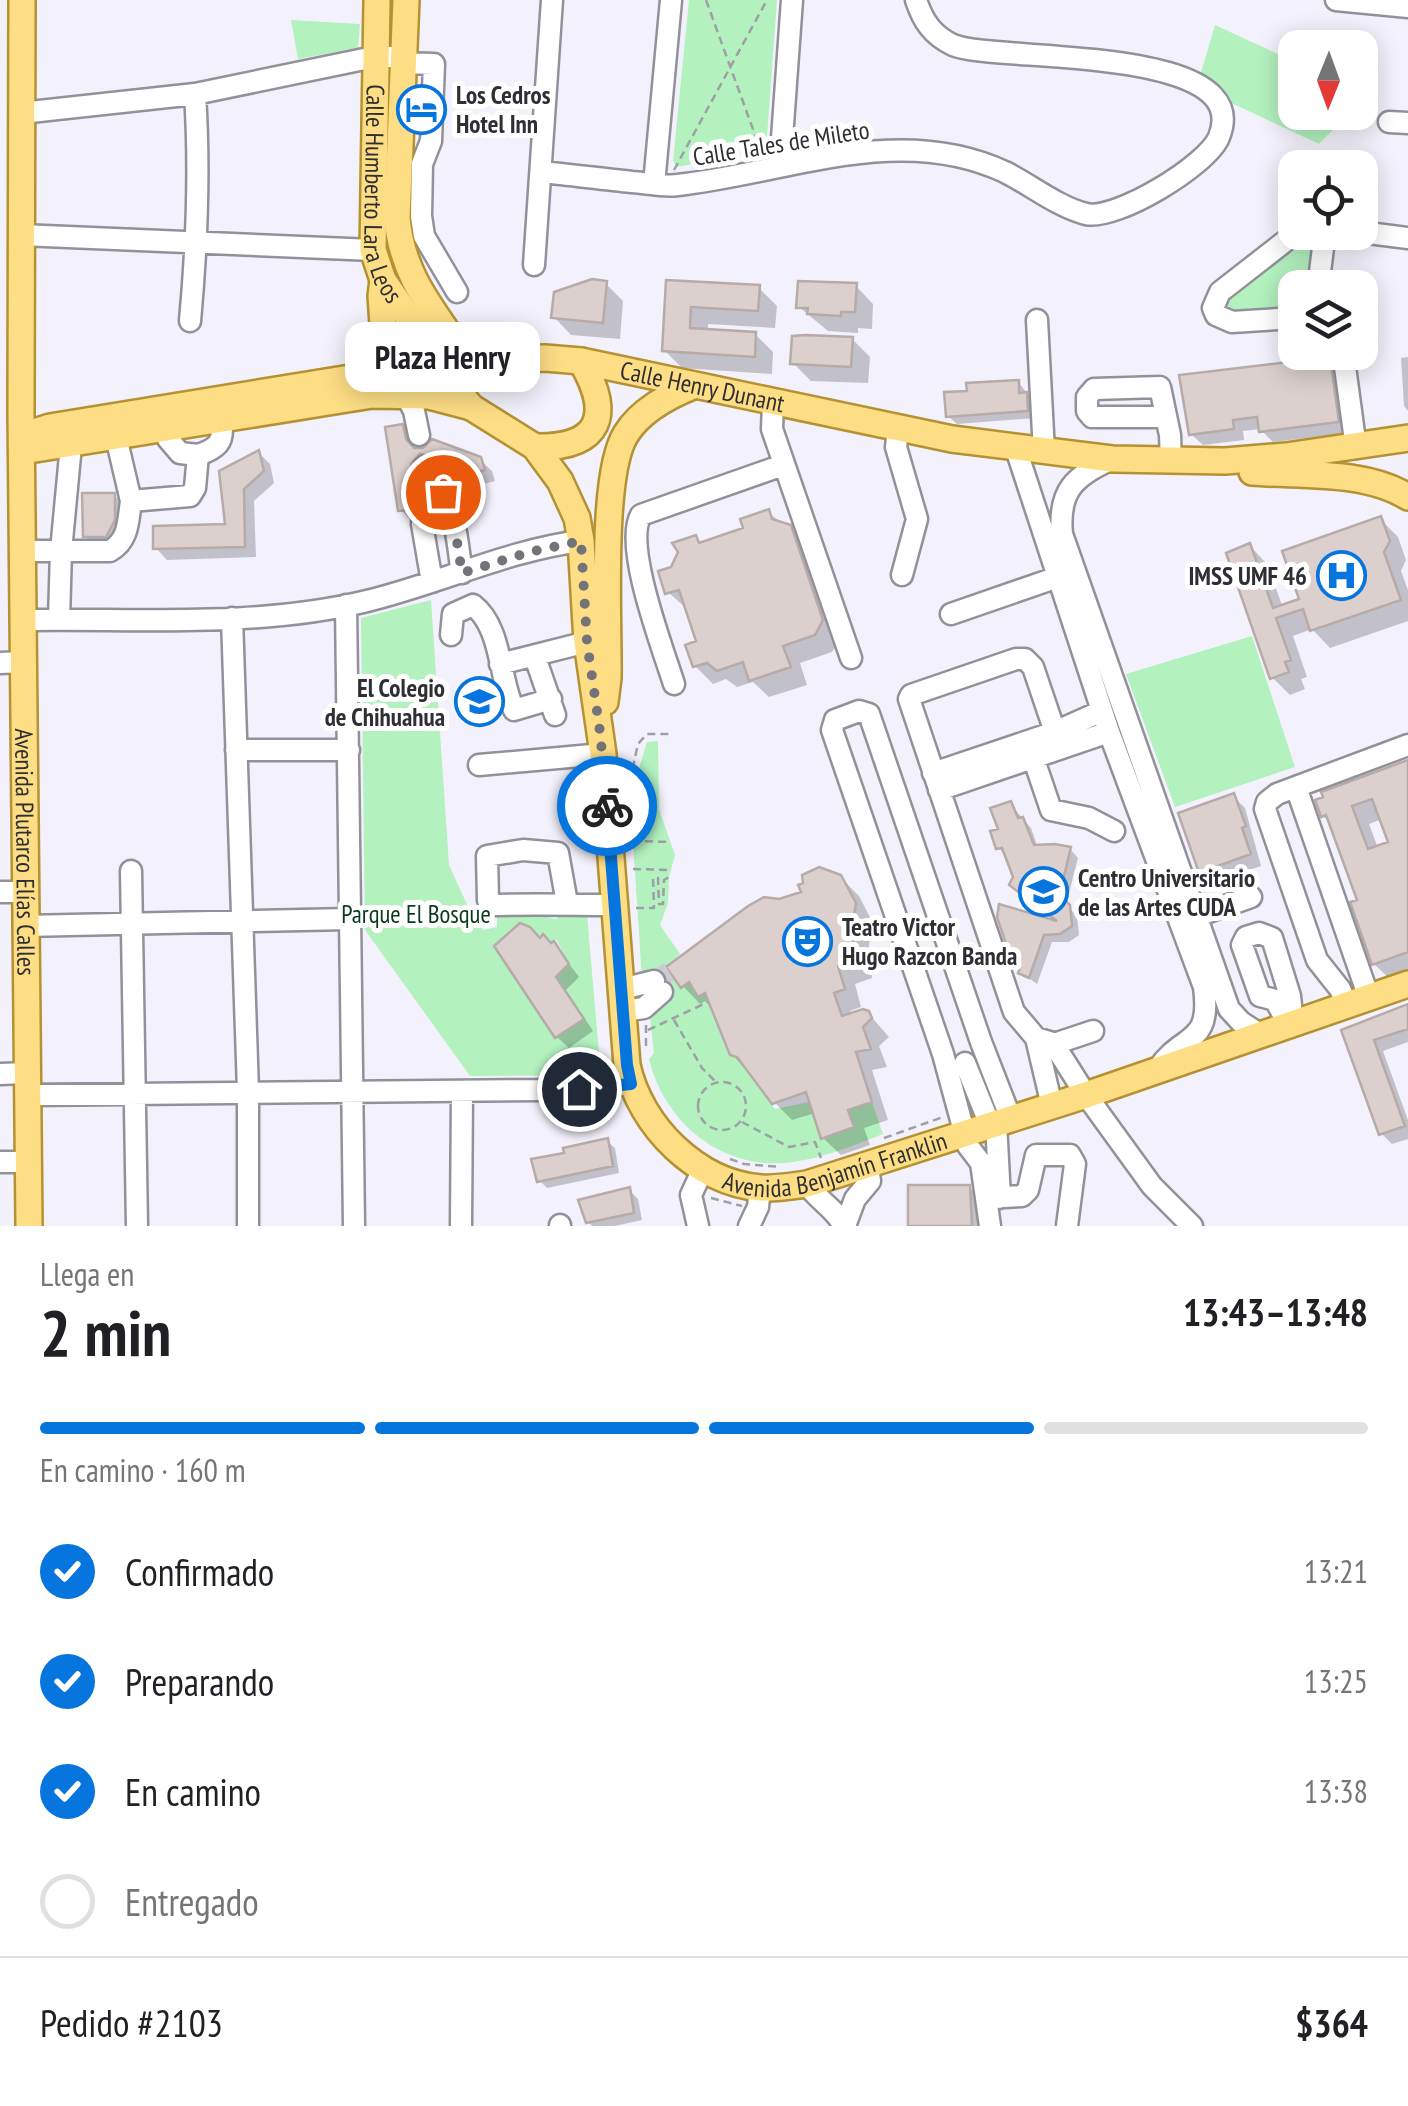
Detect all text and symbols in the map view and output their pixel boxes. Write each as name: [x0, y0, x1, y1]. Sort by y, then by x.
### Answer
north arrow: [1278, 30, 1378, 130]
map controls: [1278, 30, 1378, 370]
place label: Los Cedros Hotel Inn: [456, 79, 551, 140]
hotel icon: Los Cedros Hotel Inn: [395, 83, 447, 135]
street label: Calle Humberto Lara Leos: [357, 84, 410, 309]
street label: Calle Tales de Mileto: [691, 113, 871, 173]
button: locate: [1278, 150, 1378, 250]
button: layers: [1278, 270, 1378, 370]
callout: Plaza Henry: [346, 322, 540, 392]
text: Plaza Henry: [375, 336, 510, 378]
street label: Calle Henry Dunant: [617, 354, 787, 419]
pin: [401, 450, 486, 535]
icon: bag: [416, 465, 471, 520]
hospital icon: IMSS UMF 46: [1316, 550, 1368, 602]
place label: IMSS UMF 46: [1188, 560, 1307, 592]
place label: El Colegio de Chihuahua: [325, 672, 445, 733]
school or university icon: El Colegio de Chihuahua: [454, 676, 506, 728]
street label: Avenida Plutarco Elías Calles: [8, 728, 43, 976]
courier: [557, 756, 657, 856]
icon: bike: [580, 779, 635, 834]
place label: Centro Universitario de las Artes CUDA: [1078, 862, 1255, 923]
school or university icon: Centro Universitario de las Artes CUDA: [1017, 866, 1069, 918]
park label: Parque El Bosque: [341, 898, 491, 930]
place label: Teatro Victor Hugo Razcon Banda: [842, 911, 1017, 972]
theatre icon: Teatro Victor Hugo Razcon Banda: [781, 915, 833, 967]
pin: [537, 1047, 622, 1132]
icon: home: [552, 1062, 607, 1117]
street label: Avenida Benjamín Franklin: [719, 1124, 951, 1204]
text: Llega en: [40, 1253, 134, 1295]
text: 13:43–13:48: [1183, 1287, 1368, 1336]
text: 2 min: [40, 1290, 171, 1374]
text: En camino · 160 m: [40, 1449, 246, 1491]
icon: check: [40, 1544, 95, 1599]
text: Confirmado: [125, 1547, 274, 1596]
text: 13:21: [1304, 1550, 1368, 1592]
icon: check: [40, 1654, 95, 1709]
text: Preparando: [125, 1657, 274, 1706]
text: 13:25: [1304, 1660, 1368, 1702]
icon: check: [40, 1764, 95, 1819]
text: En camino: [125, 1767, 261, 1816]
text: 13:38: [1304, 1770, 1368, 1812]
text: Entregado: [125, 1877, 259, 1926]
text: Pedido #2103: [40, 1998, 223, 2047]
text: $364: [1295, 1998, 1368, 2047]

